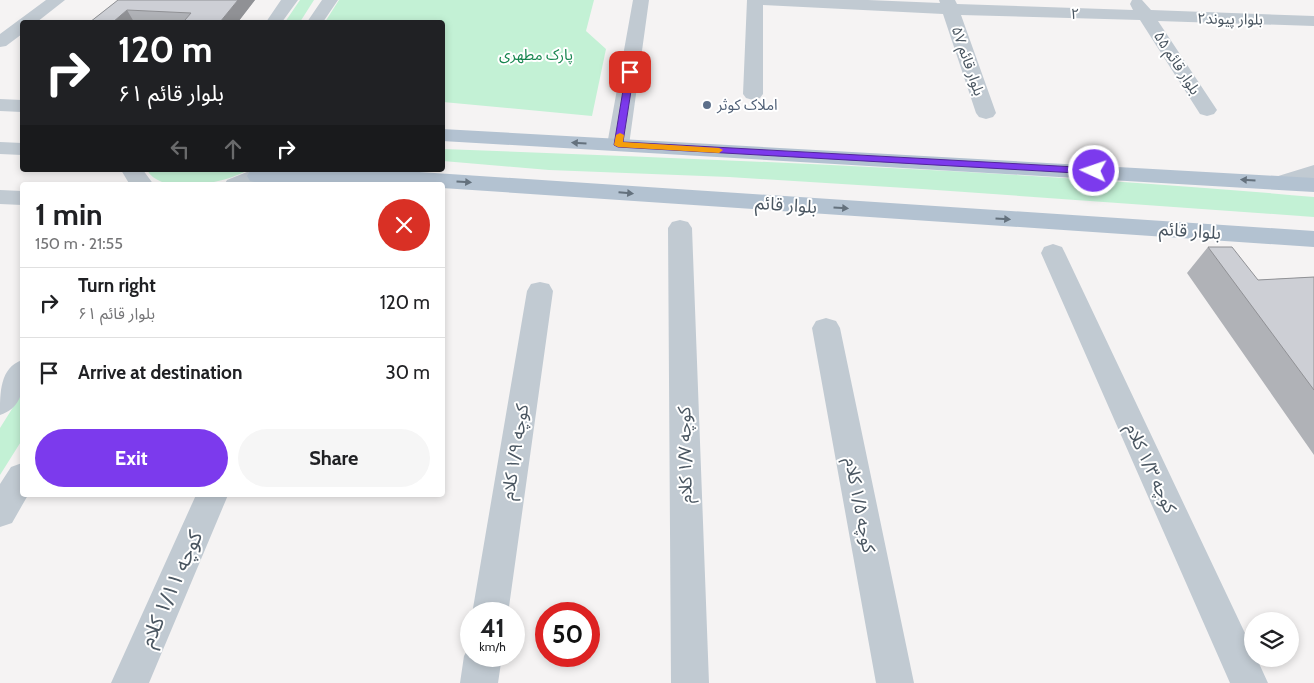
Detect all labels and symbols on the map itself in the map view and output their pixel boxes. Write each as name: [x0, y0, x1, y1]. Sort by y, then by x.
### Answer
street label: ۲: [1070, 5, 1080, 23]
street label: بلوار پیوند۲: [1197, 9, 1263, 30]
street label: بلوار قائم ۵۷: [946, 24, 988, 99]
street label: بلوار قائم ۵۵: [1148, 28, 1204, 99]
park label: پارک مطهری: [499, 46, 573, 65]
pin: [609, 51, 651, 93]
place label: املاک کوثر: [716, 96, 778, 114]
marker: املاک کوثر: [701, 99, 713, 111]
one-way arrow: [571, 138, 587, 146]
position arrow: [1067, 144, 1119, 196]
one-way arrow: [1240, 176, 1256, 184]
one-way arrow: [456, 178, 472, 186]
one-way arrow: [618, 190, 634, 198]
street label: بلوار قائم: [754, 192, 818, 220]
one-way arrow: [833, 205, 849, 213]
one-way arrow: [995, 215, 1011, 223]
street label: بلوار قائم: [1158, 218, 1222, 246]
street label: کوچه ۱/۹ کلام: [497, 402, 536, 502]
street label: کوچه ۱/۷ کلام: [673, 406, 700, 504]
street label: کوچه ۱/۳ کلام: [1118, 420, 1182, 518]
street label: کوچه ۱/۵ کلام: [837, 455, 880, 556]
street label: کوچه ۱/۱۱ کلام: [134, 526, 211, 653]
speed limit sign: 50: [535, 602, 600, 667]

